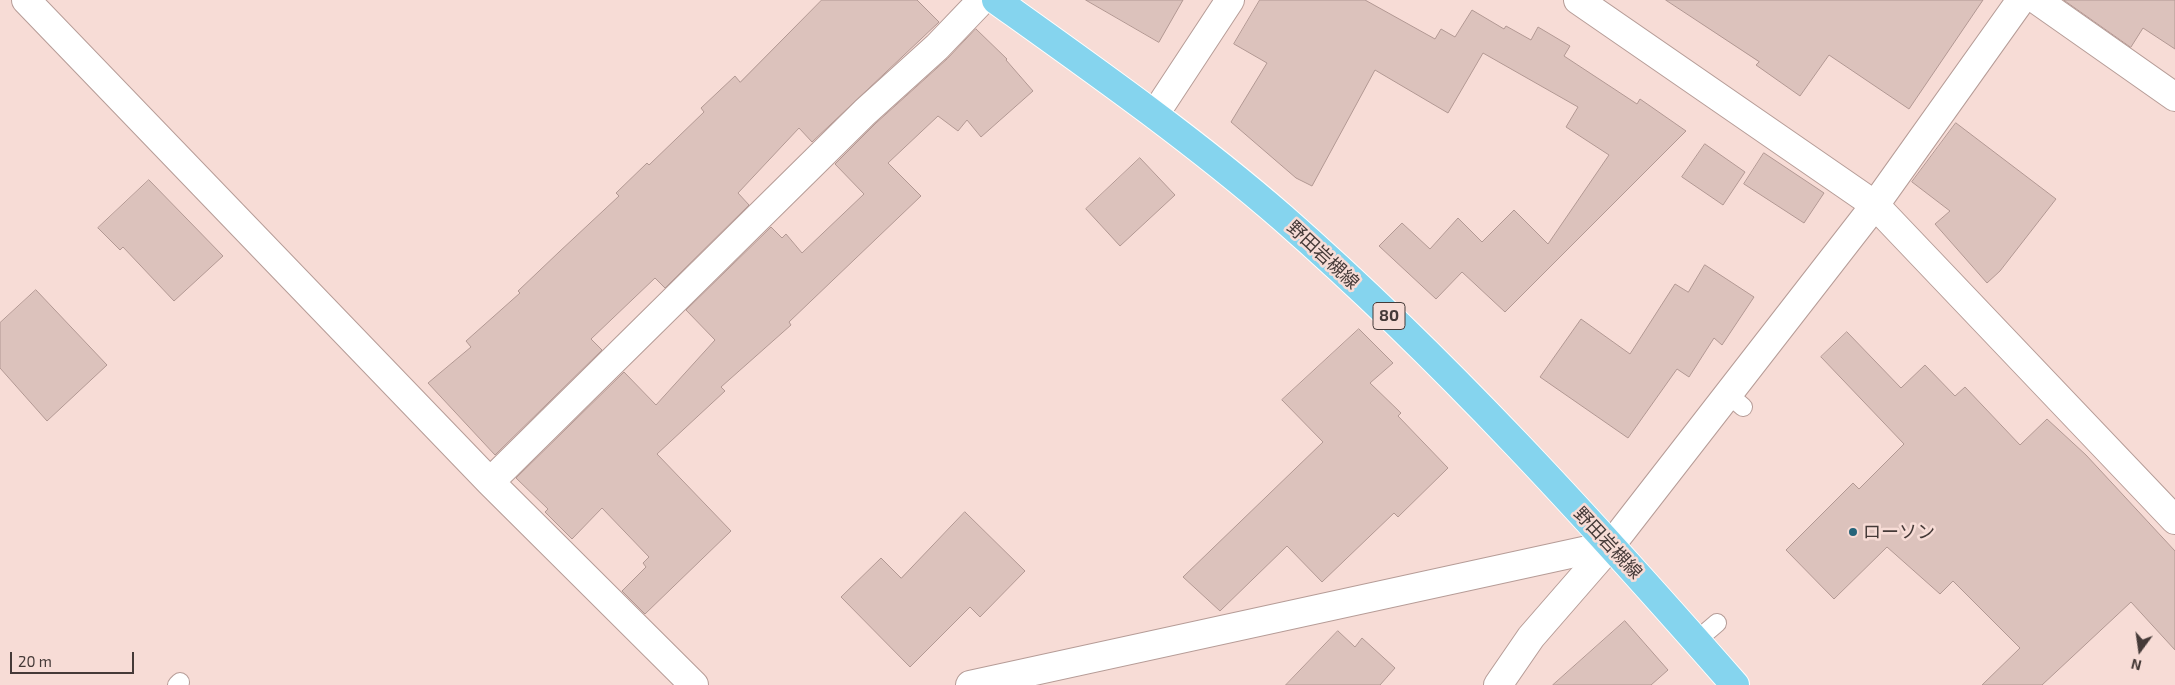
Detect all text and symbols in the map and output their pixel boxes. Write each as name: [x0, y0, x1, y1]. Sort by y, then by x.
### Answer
street label: 野田岩槻線: [1283, 216, 1363, 294]
road number: 80: [1373, 302, 1405, 330]
street label: 野田岩槻線: [1569, 503, 1647, 583]
place label: ローソン: [1863, 521, 1935, 543]
marker: ローソン: [1847, 526, 1859, 538]
north arrow: [2115, 625, 2165, 675]
scale bar: [12, 642, 136, 674]
text: 20 m: [18, 652, 52, 670]
text: N: [2129, 656, 2143, 675]

